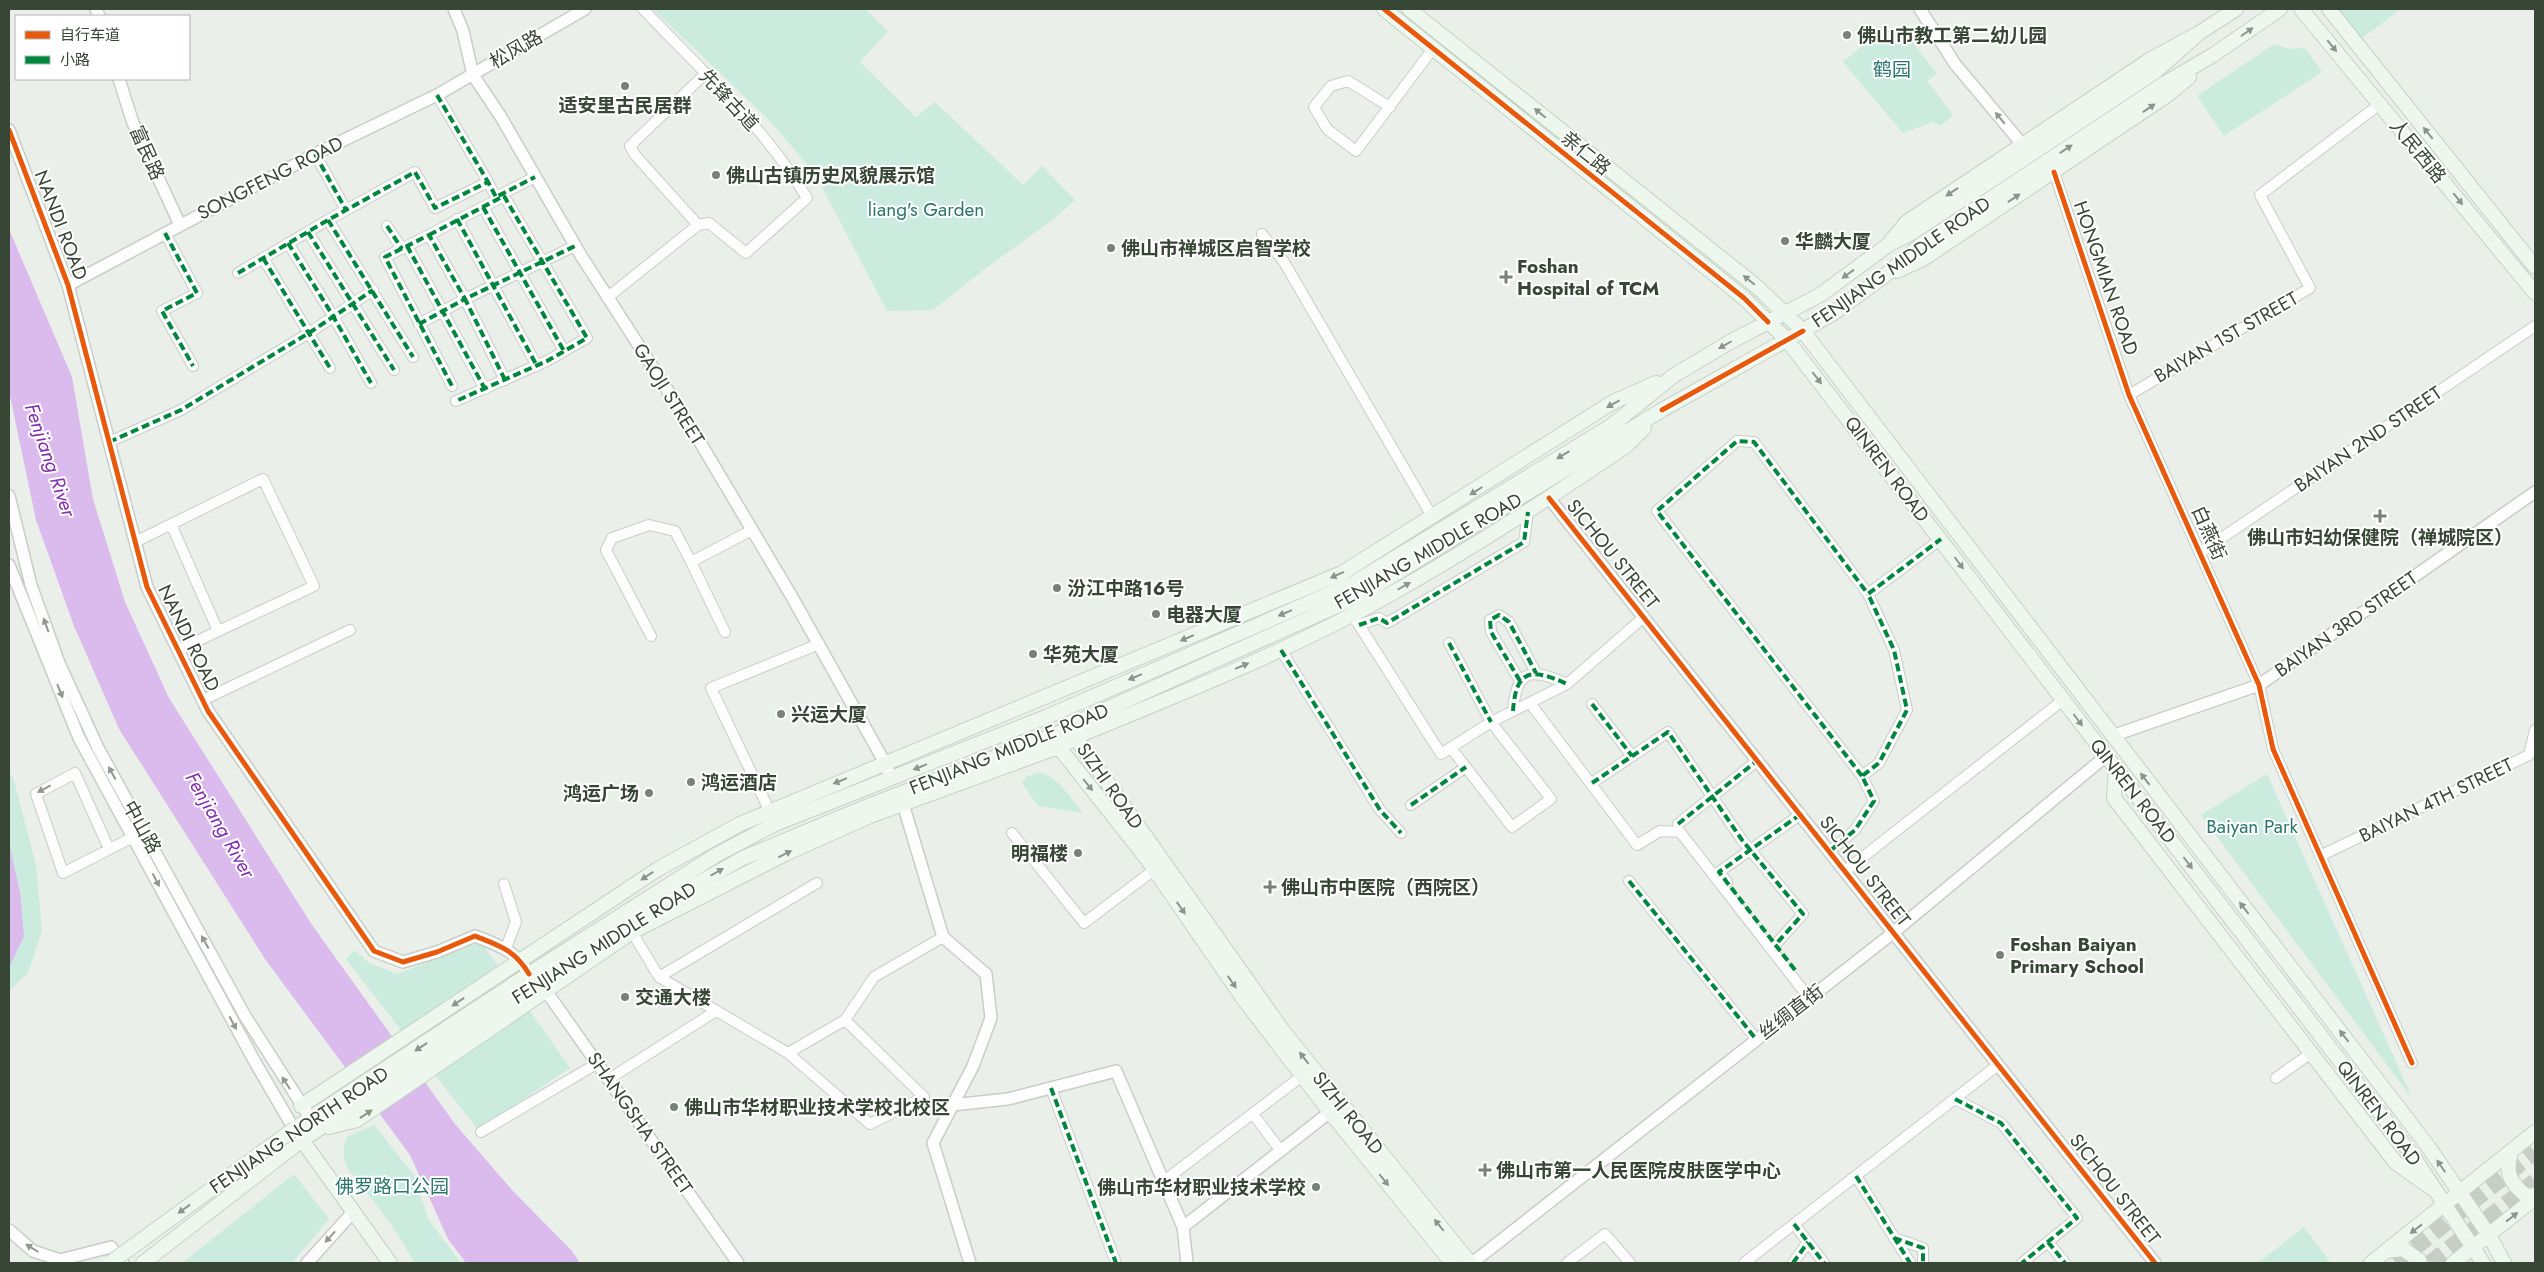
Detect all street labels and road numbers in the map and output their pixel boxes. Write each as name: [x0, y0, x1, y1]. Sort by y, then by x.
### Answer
street label: 松风路: [485, 23, 547, 75]
street label: 先锋古道: [693, 63, 765, 137]
street label: 人民西路: [2384, 113, 2452, 189]
street label: 富民路: [123, 121, 171, 185]
street label: 亲仁路: [1555, 125, 1617, 181]
street label: SONGFENG ROAD: [192, 130, 348, 226]
street label: NANDI ROAD: [28, 166, 94, 284]
street label: FENJIANG MIDDLE ROAD: [1806, 190, 1996, 334]
street label: HONGMIAN ROAD: [2067, 197, 2145, 359]
street label: BAIYAN 1ST STREET: [2149, 285, 2303, 389]
street label: GAOJI STREET: [627, 338, 711, 450]
street label: BAIYAN 2ND STREET: [2289, 379, 2447, 499]
street label: QINREN ROAD: [1838, 410, 1936, 528]
street label: FENJIANG MIDDLE ROAD: [1329, 486, 1527, 616]
street label: SICHOU STREET: [1560, 493, 1666, 615]
street label: 白燕街: [2185, 501, 2233, 565]
street label: BAIYAN 3RD STREET: [2269, 565, 2423, 683]
street label: NANDI ROAD: [151, 580, 227, 696]
street label: FENJIANG MIDDLE ROAD: [905, 697, 1113, 801]
street label: QINREN ROAD: [2083, 733, 2183, 849]
street label: SIZHI ROAD: [1070, 737, 1150, 835]
street label: BAIYAN 4TH STREET: [2355, 751, 2518, 849]
street label: 中山路: [116, 796, 168, 858]
street label: SICHOU STREET: [1813, 810, 1917, 932]
street label: FENJIANG MIDDLE ROAD: [507, 875, 701, 1011]
street label: 丝绸直街: [1753, 978, 1829, 1046]
street label: SHANGSHA STREET: [581, 1047, 699, 1200]
street label: QINREN ROAD: [2330, 1054, 2428, 1172]
street label: FENJIANG NORTH ROAD: [204, 1060, 394, 1200]
street label: SIZHI ROAD: [1306, 1066, 1390, 1160]
street label: SICHOU STREET: [2063, 1128, 2167, 1250]

